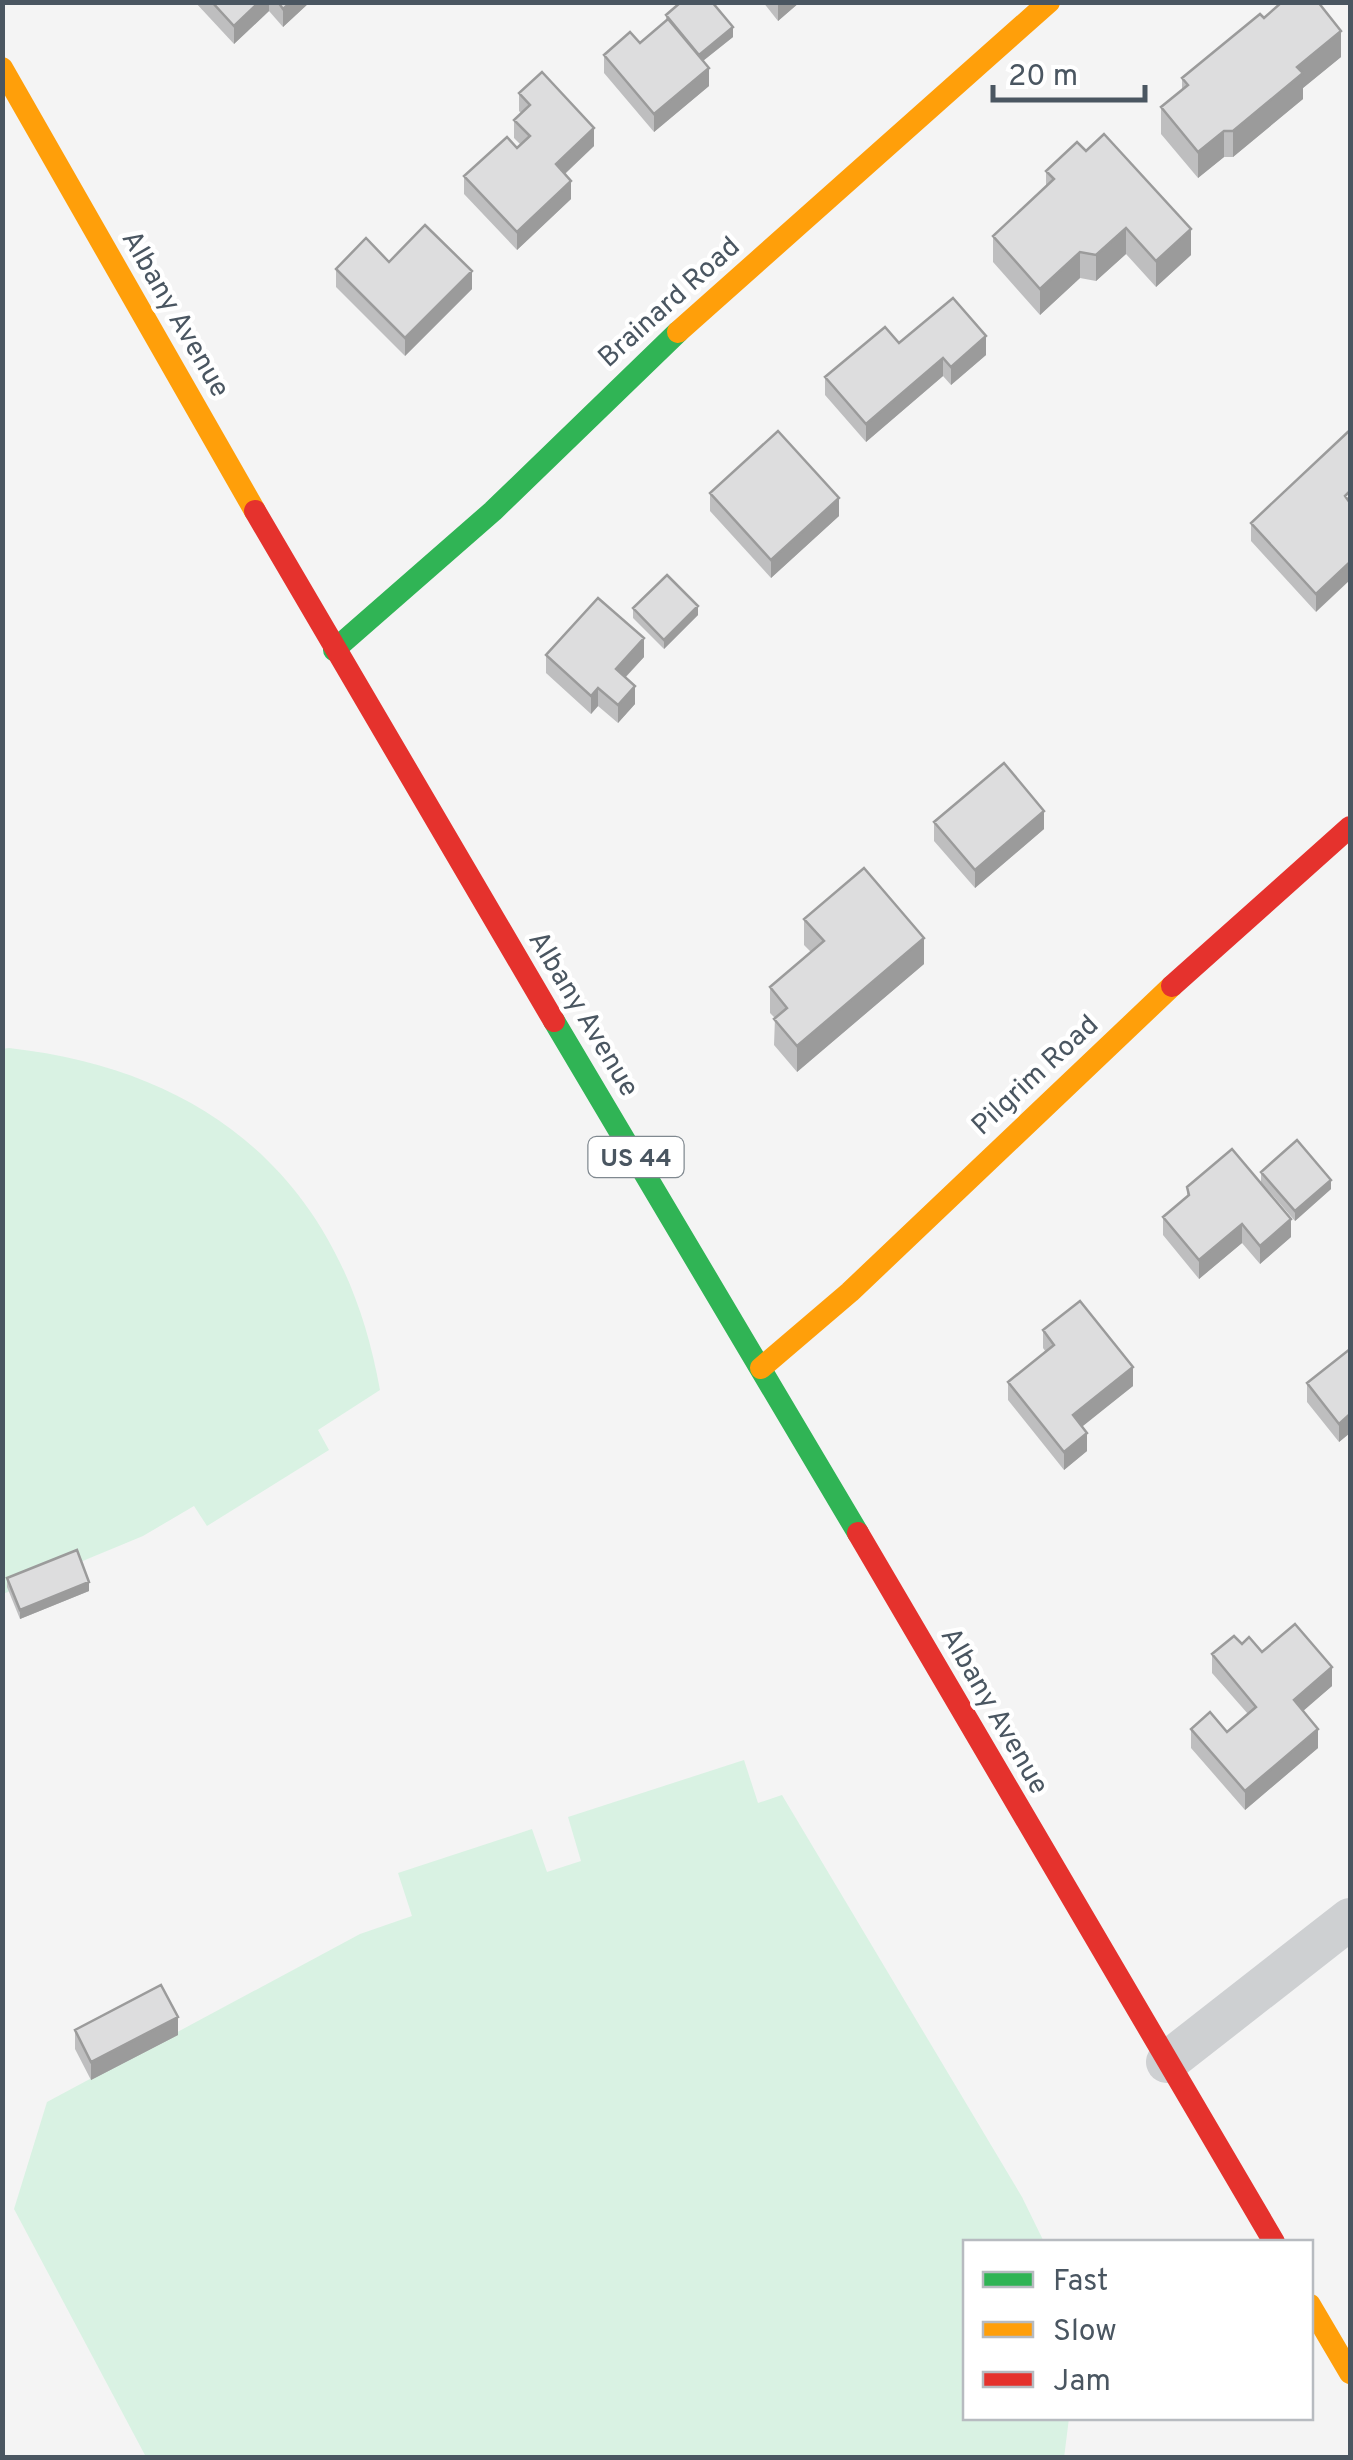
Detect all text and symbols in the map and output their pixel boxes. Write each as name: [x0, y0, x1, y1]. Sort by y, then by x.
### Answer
scale bar: [993, 40, 1146, 102]
text: 20 m: [1008, 59, 1078, 96]
street label: Albany Avenue: [112, 224, 237, 405]
street label: Brainard Road: [591, 230, 749, 376]
street label: Albany Avenue: [519, 925, 646, 1104]
street label: Pilgrim Road: [965, 1008, 1107, 1144]
road number: US 44: [588, 1137, 684, 1177]
street label: Albany Avenue: [931, 1621, 1056, 1802]
legend: [963, 2240, 1313, 2420]
text: Fast: [1053, 2264, 1108, 2301]
text: Slow: [1053, 2314, 1117, 2351]
text: Jam: [1053, 2364, 1111, 2401]

